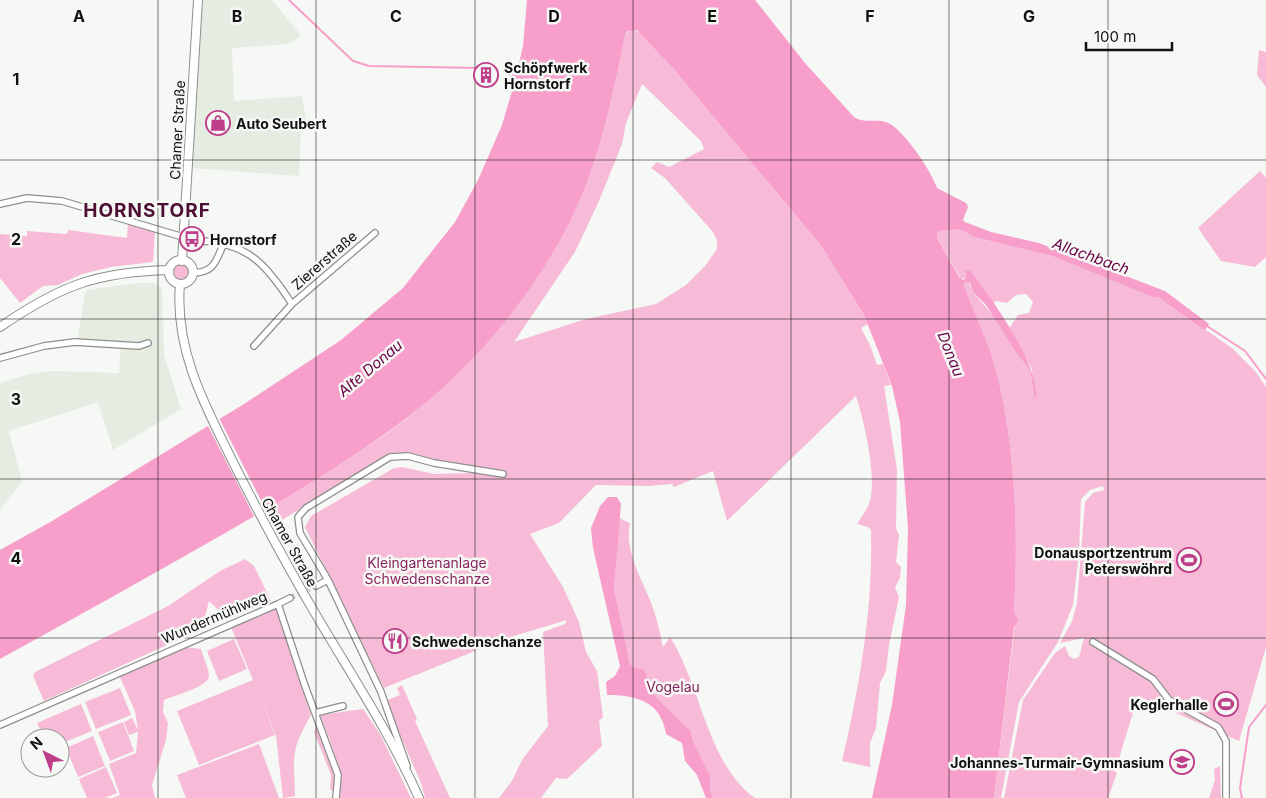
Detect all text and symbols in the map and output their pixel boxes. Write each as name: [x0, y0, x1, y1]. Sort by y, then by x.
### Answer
text: A: [73, 6, 85, 26]
text: B: [232, 6, 242, 26]
text: C: [390, 6, 402, 26]
text: D: [548, 6, 560, 26]
text: E: [707, 6, 717, 26]
text: F: [865, 6, 875, 26]
text: G: [1023, 6, 1035, 26]
scale bar: [1086, 20, 1172, 52]
text: 100 m: [1094, 27, 1136, 46]
place label: Schöpfwerk Hornstorf: [504, 59, 588, 92]
building icon: Schöpfwerk Hornstorf: [473, 62, 499, 88]
text: 1: [13, 69, 19, 89]
street label: Chamer Straße: [166, 80, 188, 180]
shop icon: Auto Seubert: [205, 110, 231, 136]
place label: Auto Seubert: [236, 115, 327, 132]
district label: HORNSTORF: [83, 199, 211, 222]
bus stop icon: Hornstorf: [179, 226, 205, 252]
street label: Ziererstraße: [288, 227, 360, 293]
text: 2: [11, 229, 21, 249]
place label: Hornstorf: [210, 231, 277, 248]
water label: Allachbach: [1049, 233, 1132, 279]
water label: Donau: [933, 329, 969, 379]
water label: Alte Donau: [333, 335, 406, 401]
text: 3: [11, 389, 21, 409]
street label: Chamer Straße: [258, 494, 322, 590]
place label: Donausportzentrum Peterswöhrd: [1034, 544, 1172, 577]
sports icon: Donausportzentrum Peterswöhrd: [1176, 547, 1202, 573]
text: 4: [11, 548, 22, 568]
park label: Kleingartenanlage Schwedenschanze: [364, 554, 490, 587]
street label: Wundermühlweg: [159, 587, 269, 647]
restaurant icon: Schwedenschanze: [382, 628, 408, 654]
place label: Schwedenschanze: [412, 633, 542, 650]
park label: Vogelau: [646, 678, 700, 695]
sports icon: Keglerhalle: [1213, 691, 1239, 717]
place label: Keglerhalle: [1130, 696, 1208, 713]
north arrow: [20, 728, 70, 778]
text: N: [26, 733, 46, 753]
school or university icon: Johannes-Turmair-Gymnasium: [1169, 749, 1195, 775]
place label: Johannes-Turmair-Gymnasium: [950, 754, 1164, 771]

